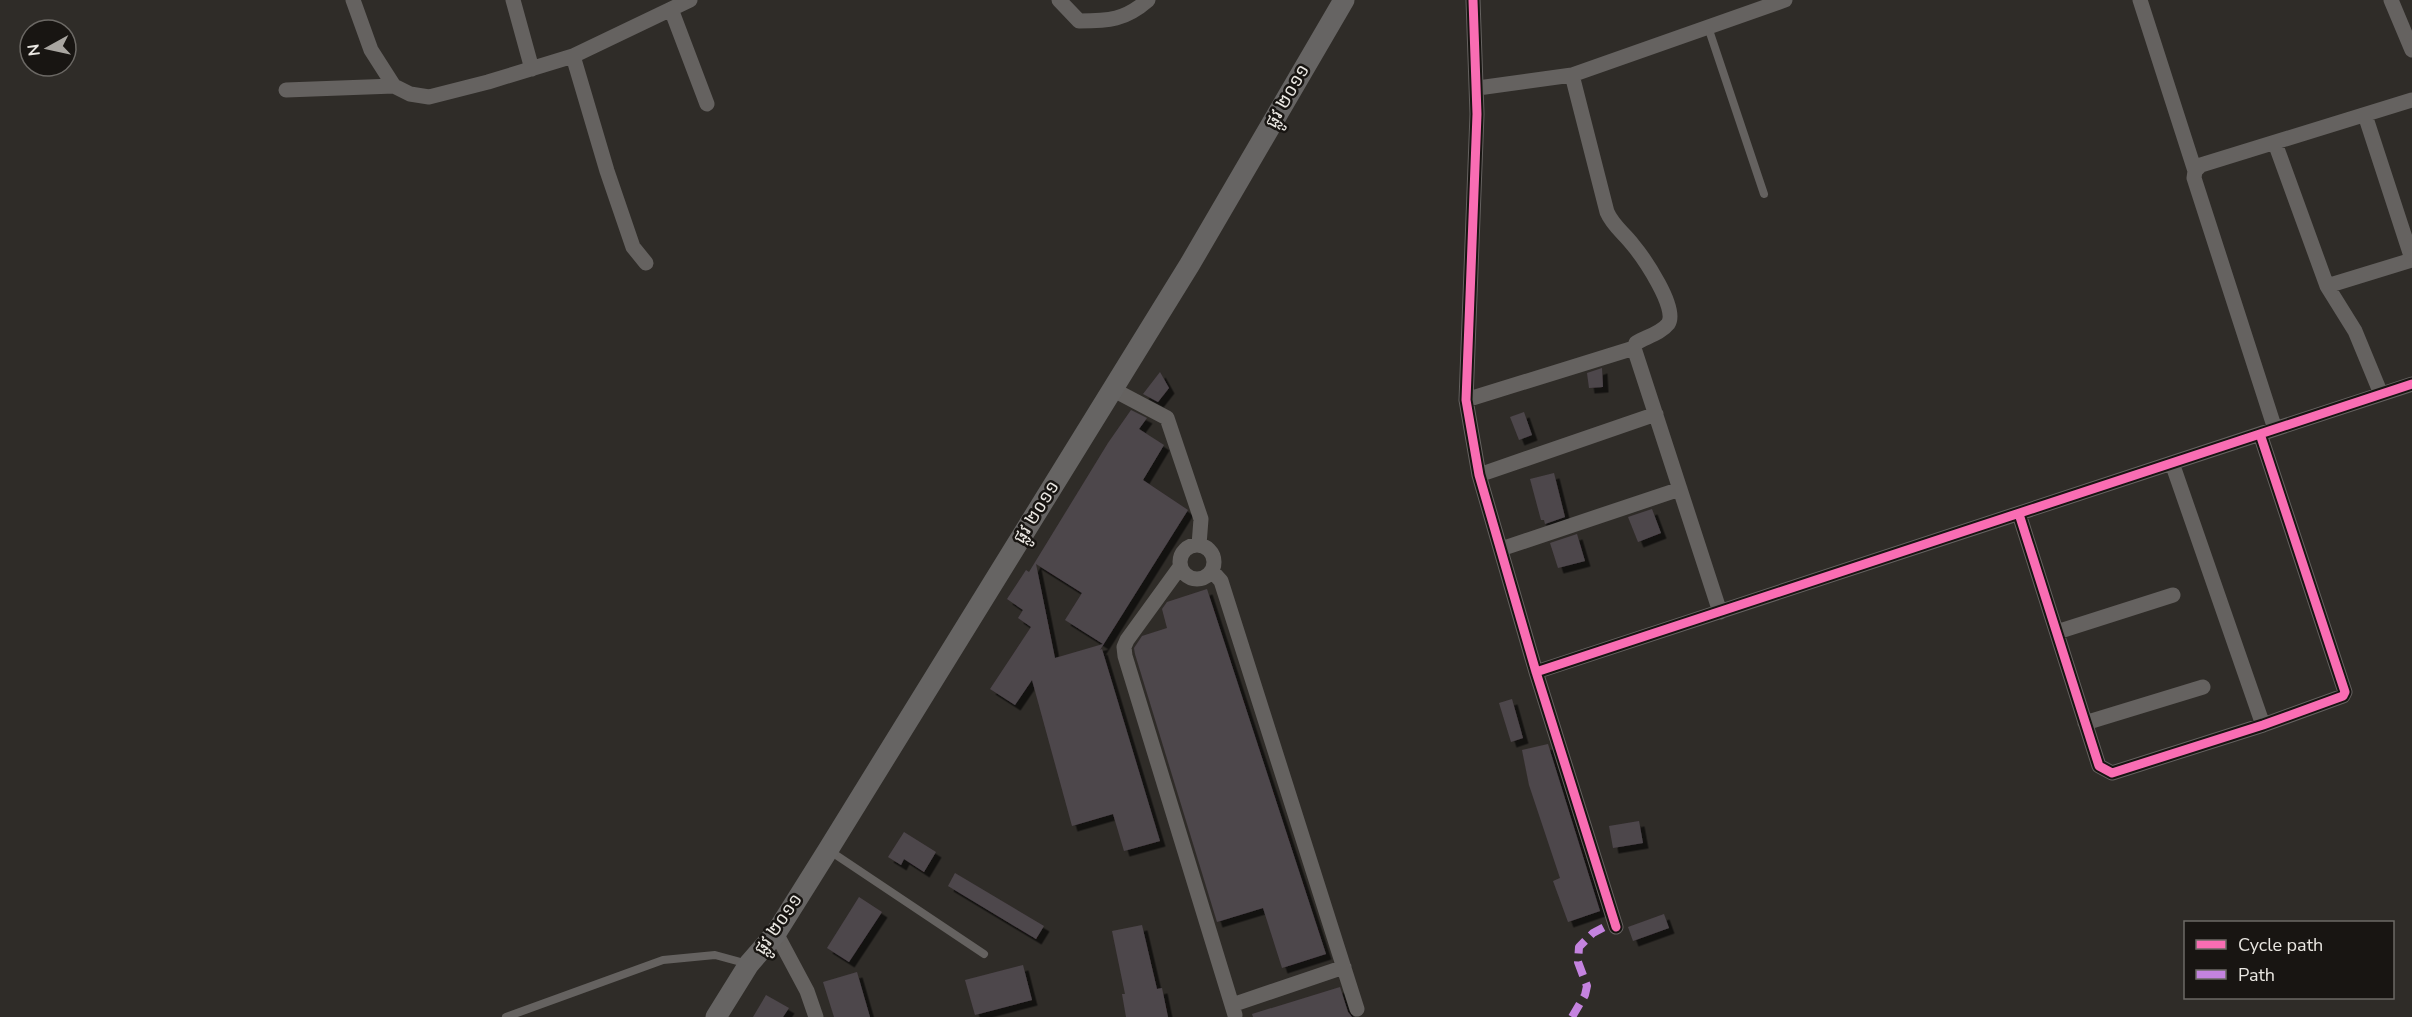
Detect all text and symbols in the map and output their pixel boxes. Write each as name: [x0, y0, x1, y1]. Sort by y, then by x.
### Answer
north arrow: [18, 18, 78, 78]
text: N: [22, 42, 46, 57]
street label: ផ្លូវ ២០១១: [1259, 60, 1319, 134]
street label: ផ្លូវ ២០១១: [1007, 476, 1068, 550]
street label: ផ្លូវ ២០១១: [748, 889, 811, 962]
legend: [2184, 921, 2394, 999]
text: Cycle path: [2238, 933, 2323, 957]
text: Path: [2238, 963, 2275, 987]

